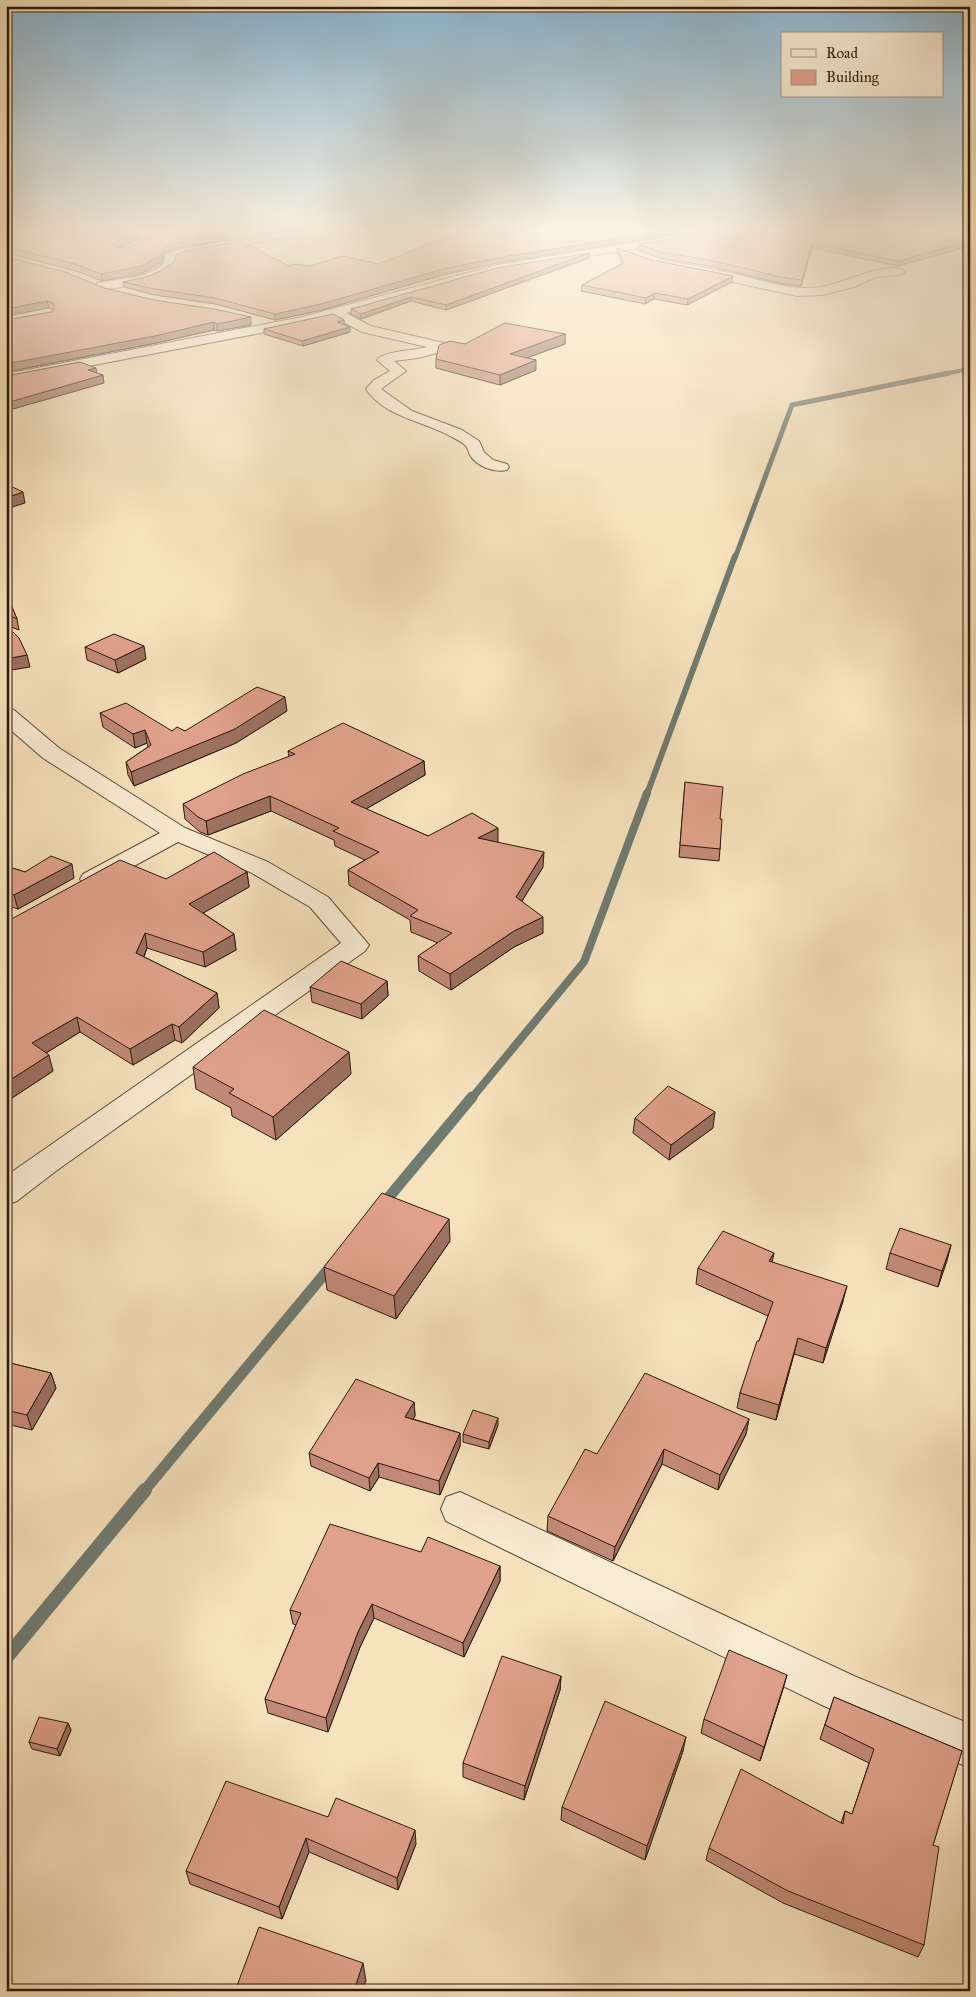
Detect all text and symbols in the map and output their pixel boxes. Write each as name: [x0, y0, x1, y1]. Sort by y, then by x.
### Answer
legend: [781, 32, 944, 98]
text: Road: [826, 44, 858, 62]
text: Building: [826, 68, 880, 86]

